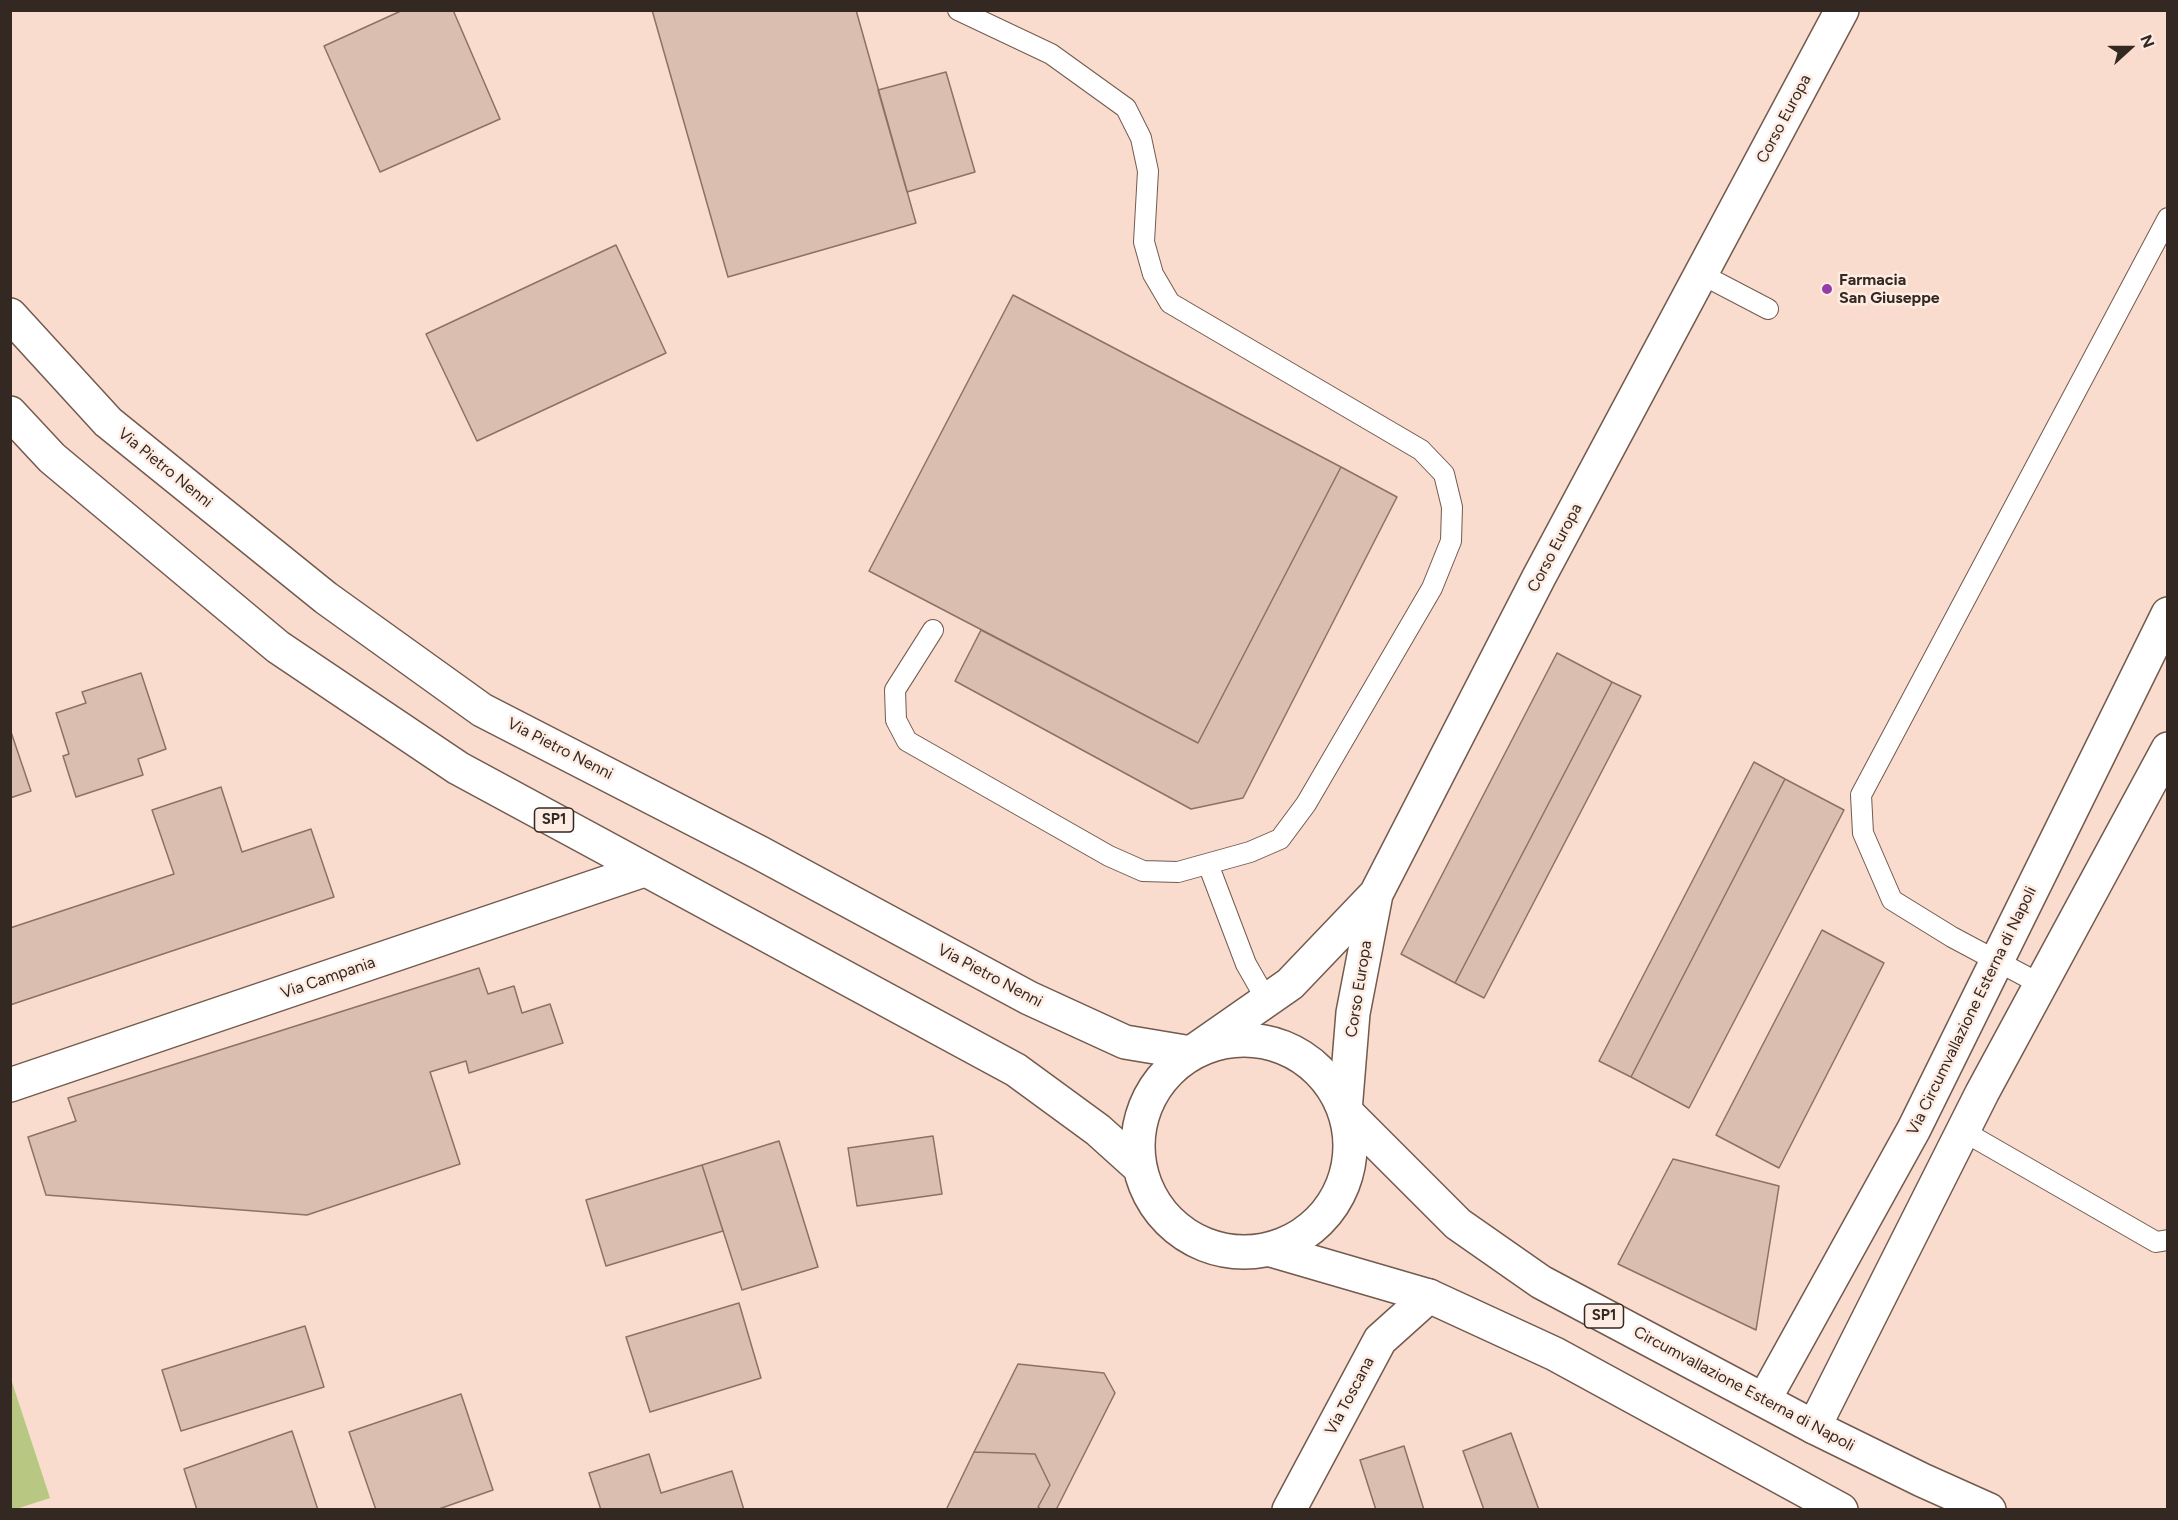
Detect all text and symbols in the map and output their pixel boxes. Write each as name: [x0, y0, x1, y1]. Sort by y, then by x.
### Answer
north arrow: [2100, 18, 2160, 78]
text: N: [2136, 32, 2158, 51]
street label: Corso Europa: [1753, 71, 1815, 167]
place label: Farmacia San Giuseppe: [1839, 270, 1940, 308]
marker: Farmacia San Giuseppe: [1820, 282, 1834, 296]
street label: Via Pietro Nenni: [114, 424, 216, 512]
street label: Corso Europa: [1524, 500, 1586, 596]
street label: Via Pietro Nenni: [504, 714, 616, 784]
road number: SP1: [534, 808, 574, 832]
street label: Via Circumvallazione Esterna di Napoli: [1903, 884, 2041, 1138]
street label: Corso Europa: [1342, 939, 1376, 1039]
street label: Via Pietro Nenni: [934, 940, 1046, 1012]
street label: Via Campania: [278, 953, 378, 1003]
road number: SP1: [1584, 1304, 1624, 1328]
street label: Circumvallazione Esterna di Napoli: [1630, 1322, 1858, 1456]
street label: Via Toscana: [1321, 1354, 1379, 1438]

